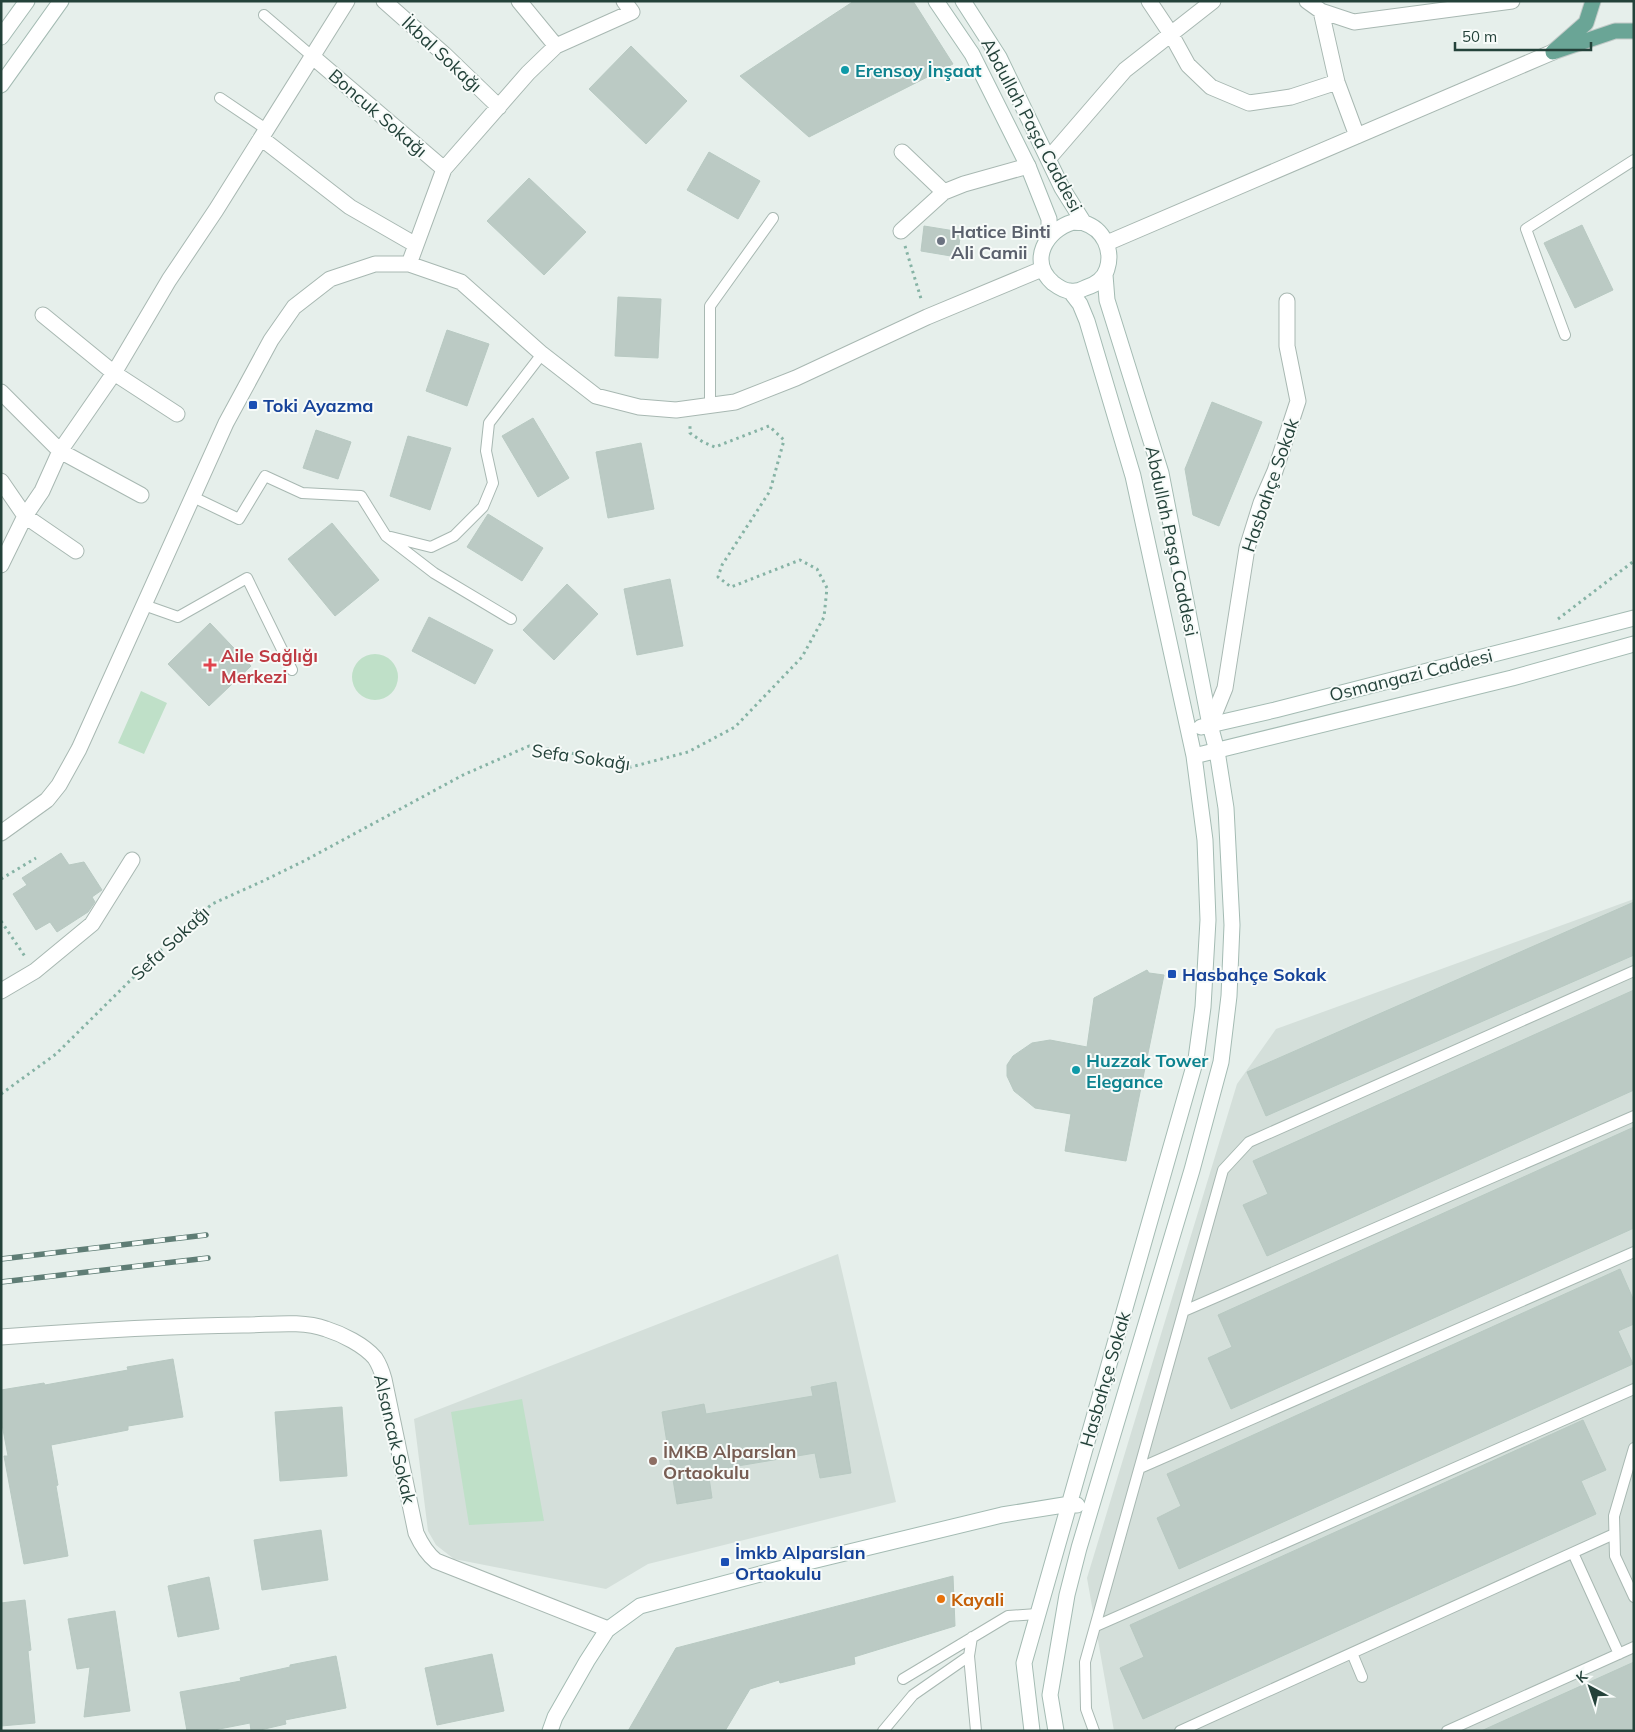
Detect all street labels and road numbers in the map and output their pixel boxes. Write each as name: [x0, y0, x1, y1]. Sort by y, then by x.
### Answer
street label: İkbal Sokağı: [397, 11, 487, 97]
street label: Abdullah Paşa Caddesi: [976, 34, 1088, 216]
street label: Boncuk Sokağı: [324, 64, 432, 162]
street label: Hasbahçe Sokak: [1236, 415, 1304, 555]
street label: Abdullah Paşa Caddesi: [1141, 444, 1203, 638]
street label: Osmangazi Caddesi: [1327, 644, 1495, 706]
street label: Sefa Sokağı: [530, 739, 632, 775]
street label: Sefa Sokağı: [126, 901, 214, 985]
street label: Hasbahçe Sokak: [1075, 1308, 1135, 1449]
street label: Alsancak Sokak: [369, 1372, 421, 1507]

